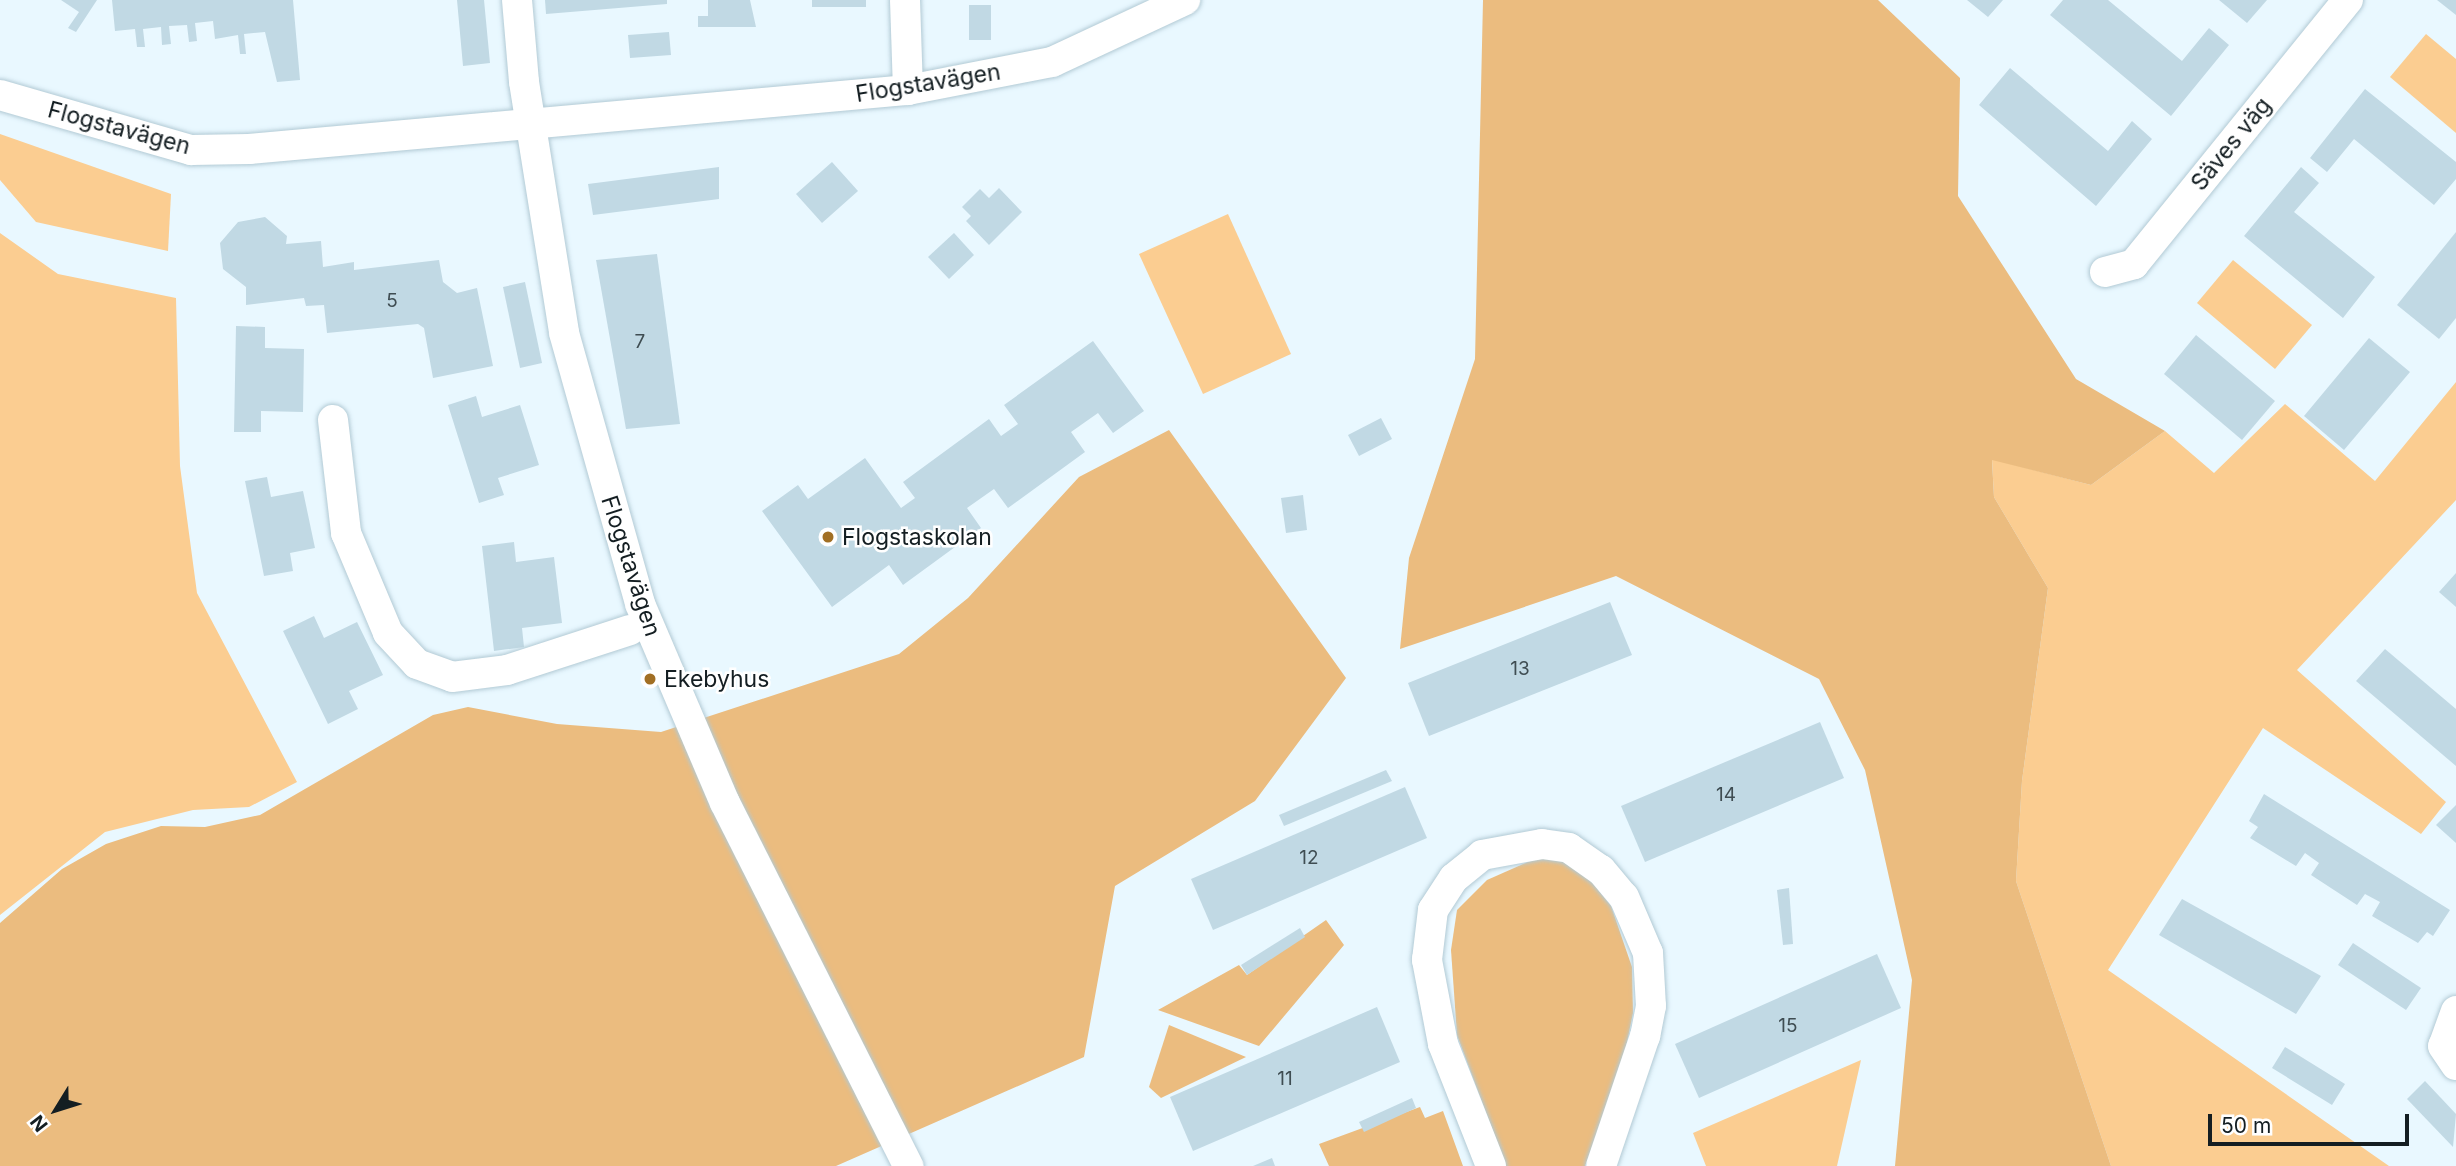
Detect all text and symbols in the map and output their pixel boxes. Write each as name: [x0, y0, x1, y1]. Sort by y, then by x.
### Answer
street label: Flogstavägen: [854, 58, 1002, 108]
street label: Säves väg: [2185, 92, 2277, 196]
street label: Flogstavägen: [45, 96, 193, 160]
house number: 5: [386, 290, 398, 312]
house number: 7: [635, 331, 645, 353]
street label: Flogstavägen: [595, 492, 667, 640]
place label: Flogstaskolan: [842, 523, 992, 551]
marker: Flogstaskolan: [820, 529, 836, 545]
house number: 13: [1510, 658, 1530, 680]
place label: Ekebyhus: [664, 665, 769, 693]
marker: Ekebyhus: [642, 671, 658, 687]
house number: 14: [1716, 784, 1736, 806]
house number: 12: [1299, 847, 1319, 869]
house number: 15: [1778, 1015, 1798, 1037]
house number: 11: [1277, 1068, 1293, 1090]
north arrow: [21, 1075, 91, 1145]
scale bar: [2211, 1100, 2412, 1144]
text: N: [26, 1110, 53, 1136]
text: 50 m: [2221, 1113, 2271, 1138]

